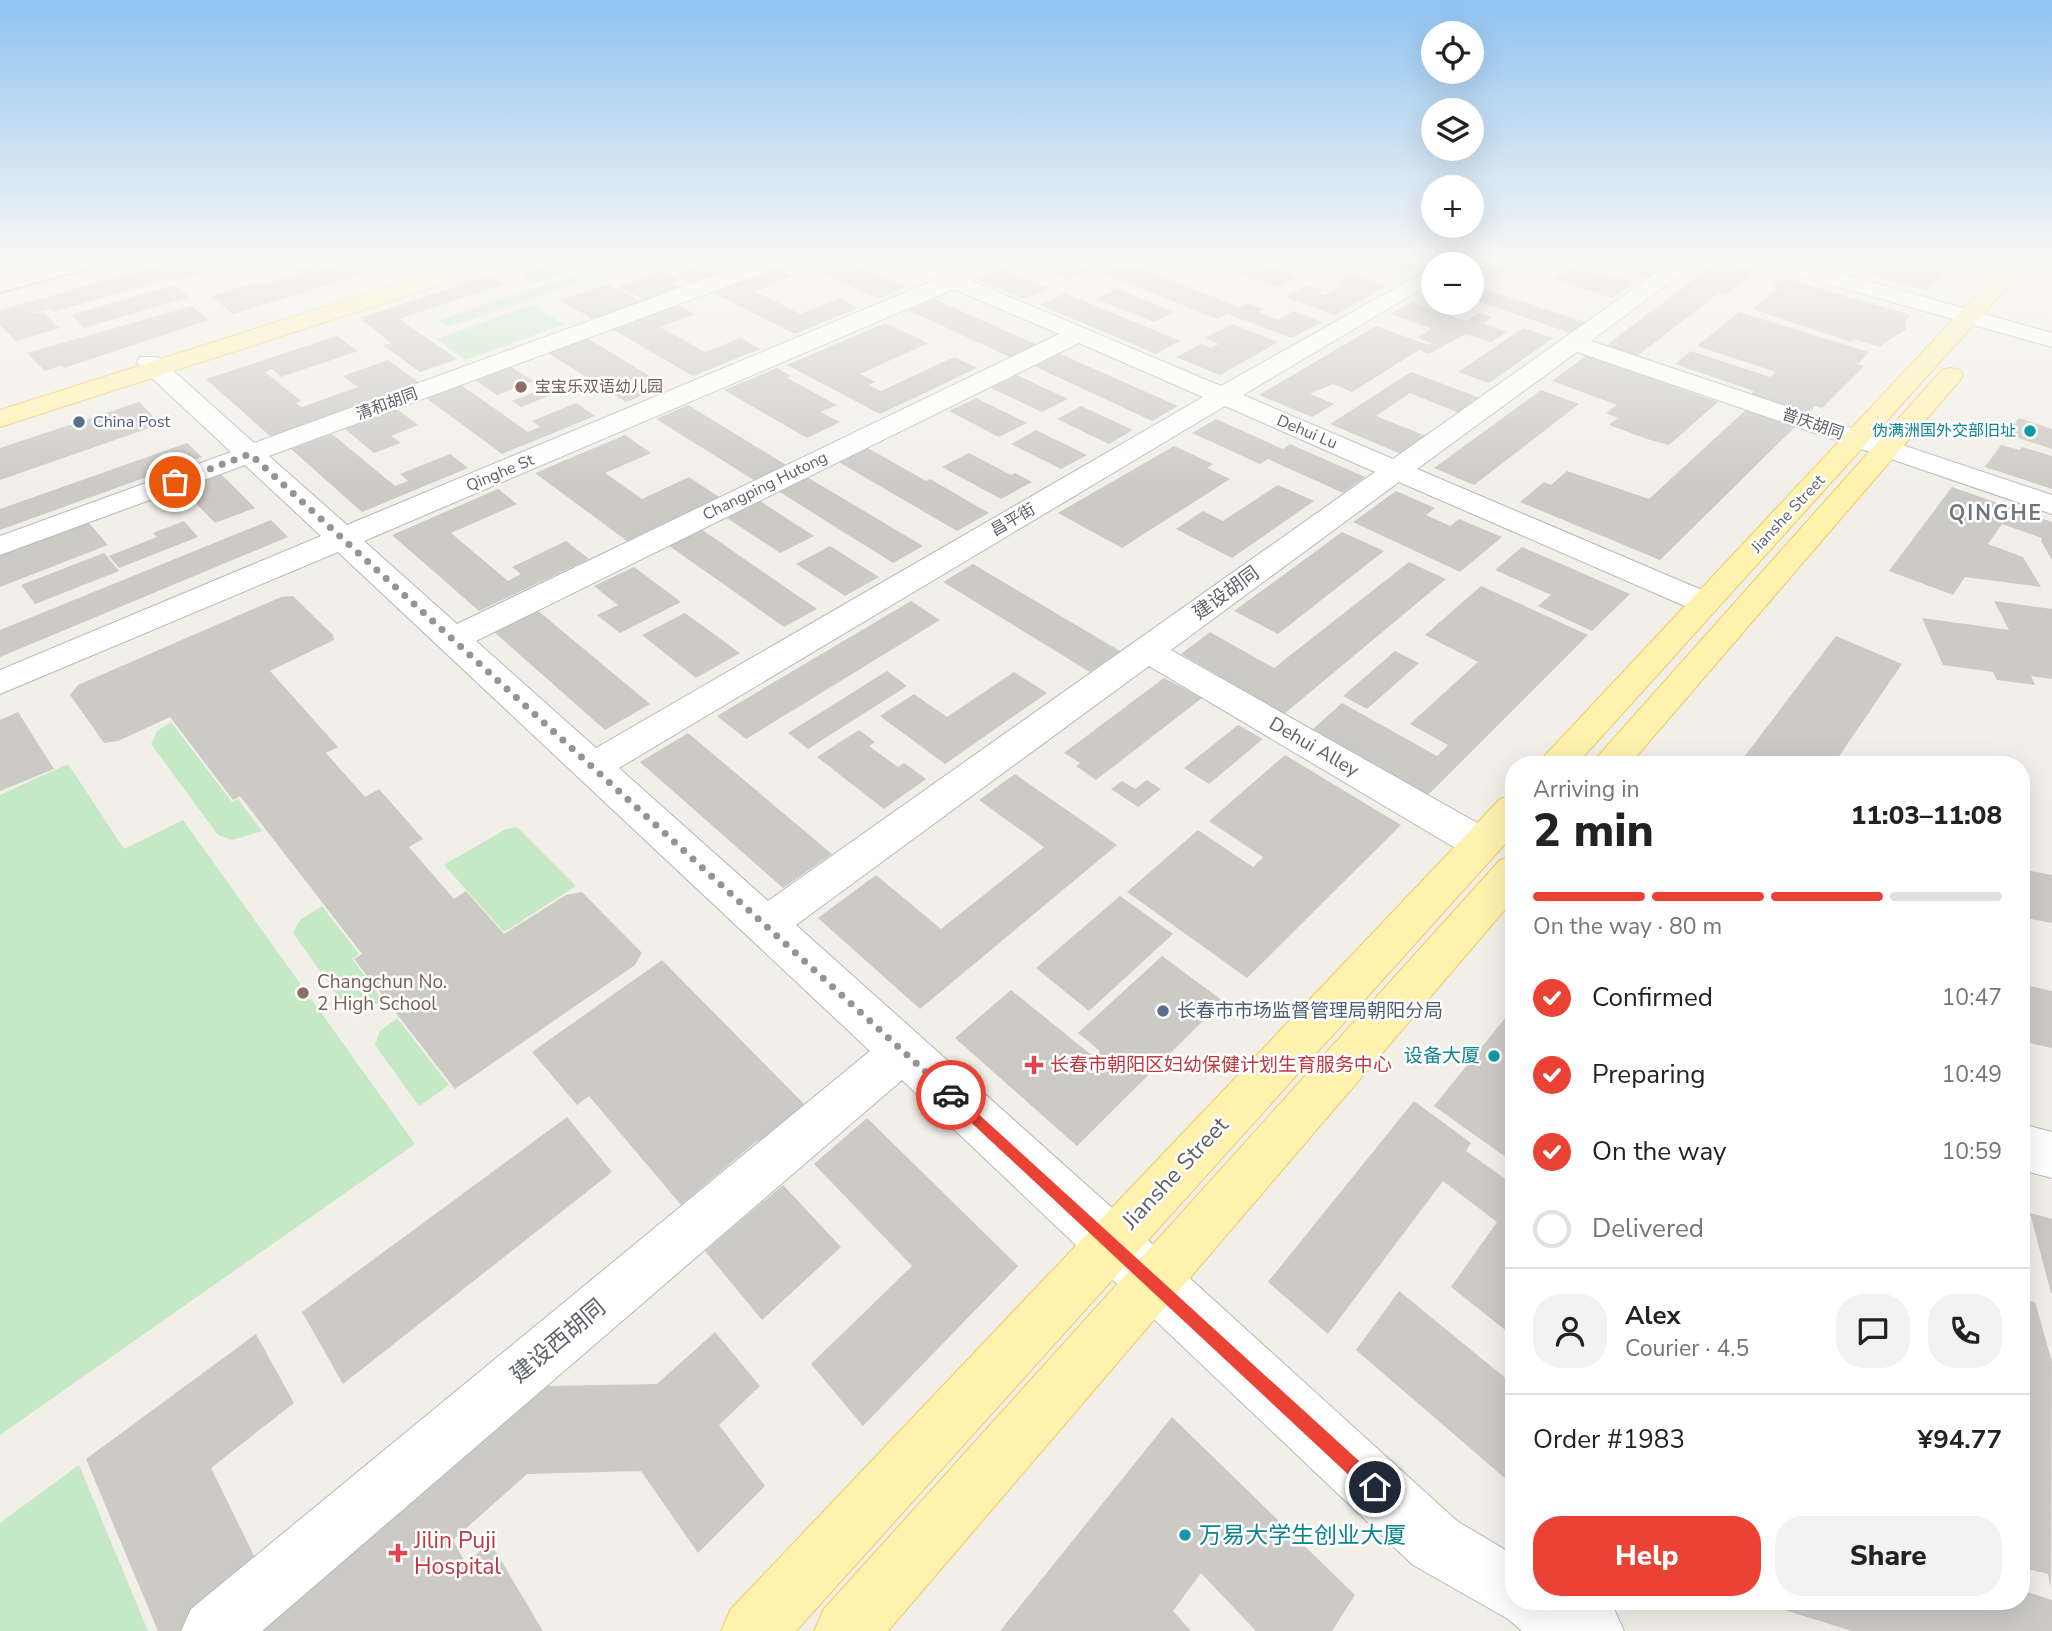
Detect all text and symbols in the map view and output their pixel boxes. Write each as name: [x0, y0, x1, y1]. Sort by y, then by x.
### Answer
map controls: [1421, 21, 1484, 315]
button: locate: [1421, 21, 1484, 84]
button: layers: [1421, 98, 1484, 161]
button: +: [1421, 175, 1484, 238]
button: −: [1421, 252, 1484, 315]
place label: 宝宝乐双语幼儿园: [535, 376, 663, 398]
marker: 宝宝乐双语幼儿园: [513, 379, 529, 395]
street label: 清和胡同: [353, 383, 421, 425]
street label: 普庆胡同: [1779, 403, 1847, 445]
street label: Dehui Lu: [1273, 409, 1341, 455]
place label: China Post: [93, 411, 171, 433]
marker: China Post: [71, 414, 87, 430]
place label: 伪满洲国外交部旧址: [1872, 420, 2016, 442]
marker: 伪满洲国外交部旧址: [2022, 423, 2038, 439]
street label: Changping Hutong: [699, 446, 831, 526]
street label: Qinghe St: [463, 449, 538, 497]
pin: [145, 452, 205, 512]
icon: bag: [156, 463, 194, 501]
street label: Jianshe Street: [1745, 470, 1830, 559]
street label: 昌平街: [987, 498, 1039, 542]
district label: QINGHE: [1949, 499, 2043, 527]
street label: 建设胡同: [1188, 560, 1264, 626]
street label: Dehui Alley: [1264, 711, 1364, 783]
text: Arriving in: [1533, 774, 1640, 805]
text: 11:03–11:08: [1851, 798, 2002, 833]
text: 2 min: [1533, 799, 1654, 862]
text: On the way · 80 m: [1533, 911, 1722, 942]
place label: Changchun No. 2 High School: [317, 969, 447, 1017]
icon: check: [1533, 979, 1571, 1017]
text: Confirmed: [1592, 980, 1713, 1015]
text: 10:47: [1942, 982, 2002, 1013]
marker: Changchun No. 2 High School: [295, 985, 311, 1001]
place label: 长春市市场监督管理局朝阳分局: [1177, 998, 1443, 1024]
marker: 长春市市场监督管理局朝阳分局: [1155, 1003, 1171, 1019]
place label: 设备大厦: [1404, 1043, 1480, 1069]
marker: 设备大厦: [1486, 1048, 1502, 1064]
place label: 长春市朝阳区妇幼保健计划生育服务中心: [1050, 1052, 1392, 1078]
marker: 长春市朝阳区妇幼保健计划生育服务中心: [1024, 1055, 1044, 1075]
icon: check: [1533, 1056, 1571, 1094]
text: Preparing: [1592, 1057, 1705, 1092]
text: 10:49: [1942, 1059, 2002, 1090]
courier: [916, 1060, 986, 1130]
icon: car: [932, 1076, 970, 1114]
street label: Jianshe Street: [1114, 1109, 1236, 1237]
icon: check: [1533, 1133, 1571, 1171]
text: On the way: [1592, 1134, 1726, 1169]
text: 10:59: [1942, 1136, 2002, 1167]
text: Delivered: [1592, 1211, 1704, 1246]
street label: 建设西胡同: [504, 1292, 612, 1390]
button: person: [1533, 1294, 1607, 1368]
button: chat: [1836, 1294, 1910, 1368]
button: phone: [1928, 1294, 2002, 1368]
text: Alex: [1625, 1298, 1681, 1333]
text: Courier · 4.5: [1625, 1333, 1749, 1364]
text: Order #1983: [1533, 1422, 1685, 1457]
text: ¥94.77: [1918, 1422, 2002, 1457]
pin: [1345, 1457, 1405, 1517]
icon: home: [1356, 1468, 1394, 1506]
button: Help: [1533, 1516, 1761, 1596]
button: Share: [1775, 1516, 2002, 1596]
place label: 万易大学生创业大厦: [1199, 1520, 1406, 1551]
place label: Jilin Puji Hospital: [413, 1525, 501, 1582]
marker: 万易大学生创业大厦: [1177, 1527, 1193, 1543]
marker: Jilin Puji Hospital: [388, 1543, 408, 1563]

